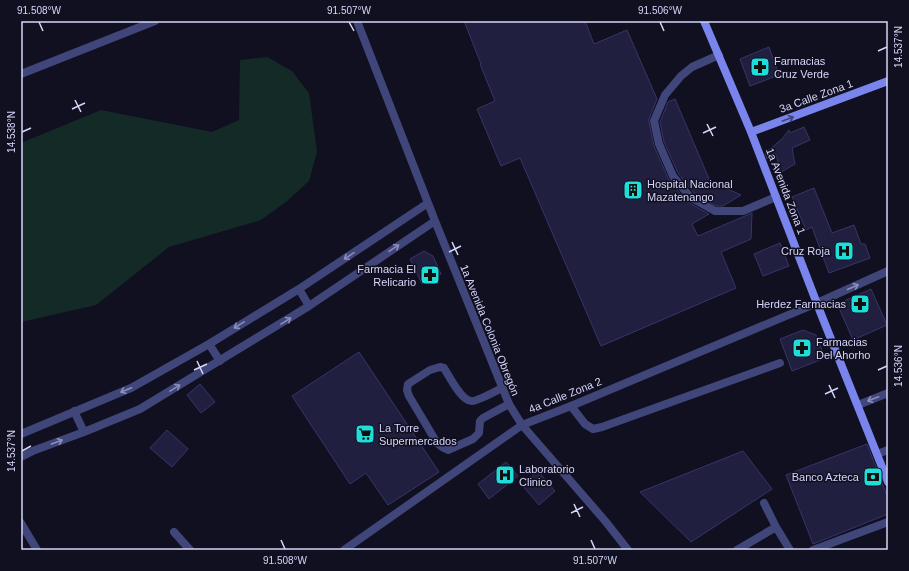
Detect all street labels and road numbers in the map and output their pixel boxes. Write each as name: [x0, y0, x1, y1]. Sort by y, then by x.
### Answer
street label: 3a Calle Zona 1: [777, 77, 855, 115]
street label: 1a Avenida Zona 1: [764, 146, 808, 236]
street label: 1a Avenida Colonia Obregón: [458, 263, 522, 397]
street label: 4a Calle Zona 2: [527, 375, 603, 415]

